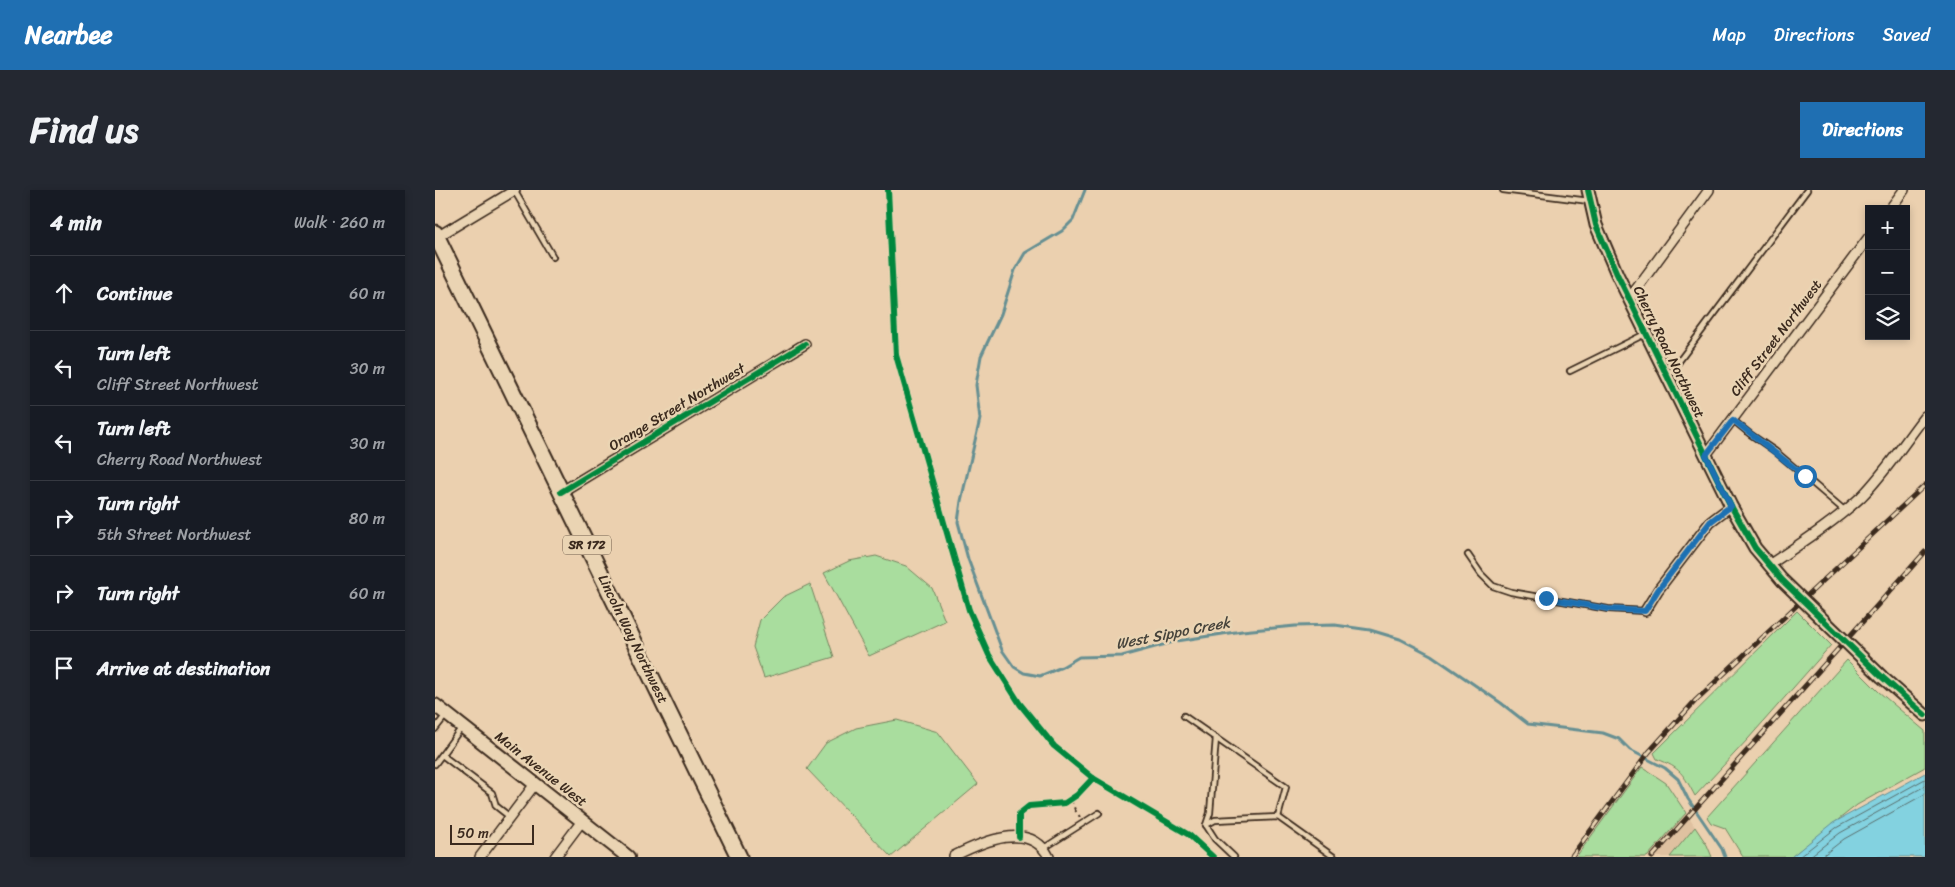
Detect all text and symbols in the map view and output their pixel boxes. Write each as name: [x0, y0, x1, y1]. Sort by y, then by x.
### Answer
text: Nearbee: [25, 14, 113, 56]
text: Map: [1713, 19, 1746, 51]
text: Directions: [1774, 19, 1855, 51]
text: Saved: [1883, 19, 1930, 51]
text: Find us: [30, 99, 138, 161]
button: Directions: [1800, 102, 1925, 158]
text: 4 min: [50, 204, 102, 242]
map controls: [1865, 205, 1910, 340]
button: +: [1865, 205, 1910, 250]
text: Walk · 260 m: [294, 208, 385, 237]
button: −: [1865, 250, 1910, 295]
street label: Cliff Street Northwest: [1724, 274, 1828, 402]
text: Continue: [97, 277, 173, 310]
icon: ahead: [50, 279, 78, 307]
text: 60 m: [349, 279, 385, 308]
street label: Cherry Road Northwest: [1626, 281, 1712, 423]
button: layers: [1865, 295, 1910, 340]
text: Turn left: [97, 337, 170, 370]
icon: left: [50, 354, 78, 382]
text: 30 m: [350, 354, 385, 383]
street label: Orange Street Northwest: [604, 355, 751, 458]
text: Cliff Street Northwest: [97, 370, 258, 399]
text: Turn left: [97, 412, 170, 445]
icon: left: [50, 429, 78, 457]
text: 30 m: [350, 429, 385, 458]
text: Cherry Road Northwest: [97, 445, 263, 474]
route start: [1794, 465, 1817, 488]
text: Turn right: [97, 487, 179, 520]
icon: right: [50, 504, 78, 532]
text: 80 m: [349, 504, 385, 533]
text: 5th Street Northwest: [97, 520, 252, 549]
road number: SR 172: [563, 536, 611, 554]
street label: Lincoln Way Northwest: [591, 570, 675, 708]
text: Turn right: [97, 577, 179, 610]
icon: right: [50, 579, 78, 607]
text: 60 m: [349, 579, 385, 608]
route end: [1535, 587, 1558, 610]
water label: West Sippo Creek: [1114, 609, 1233, 657]
text: Arrive at destination: [97, 652, 270, 685]
icon: arrive: [50, 654, 78, 682]
street label: Main Avenue West: [489, 725, 593, 813]
text: 50 m: [457, 821, 489, 846]
scale bar: [450, 822, 534, 845]

